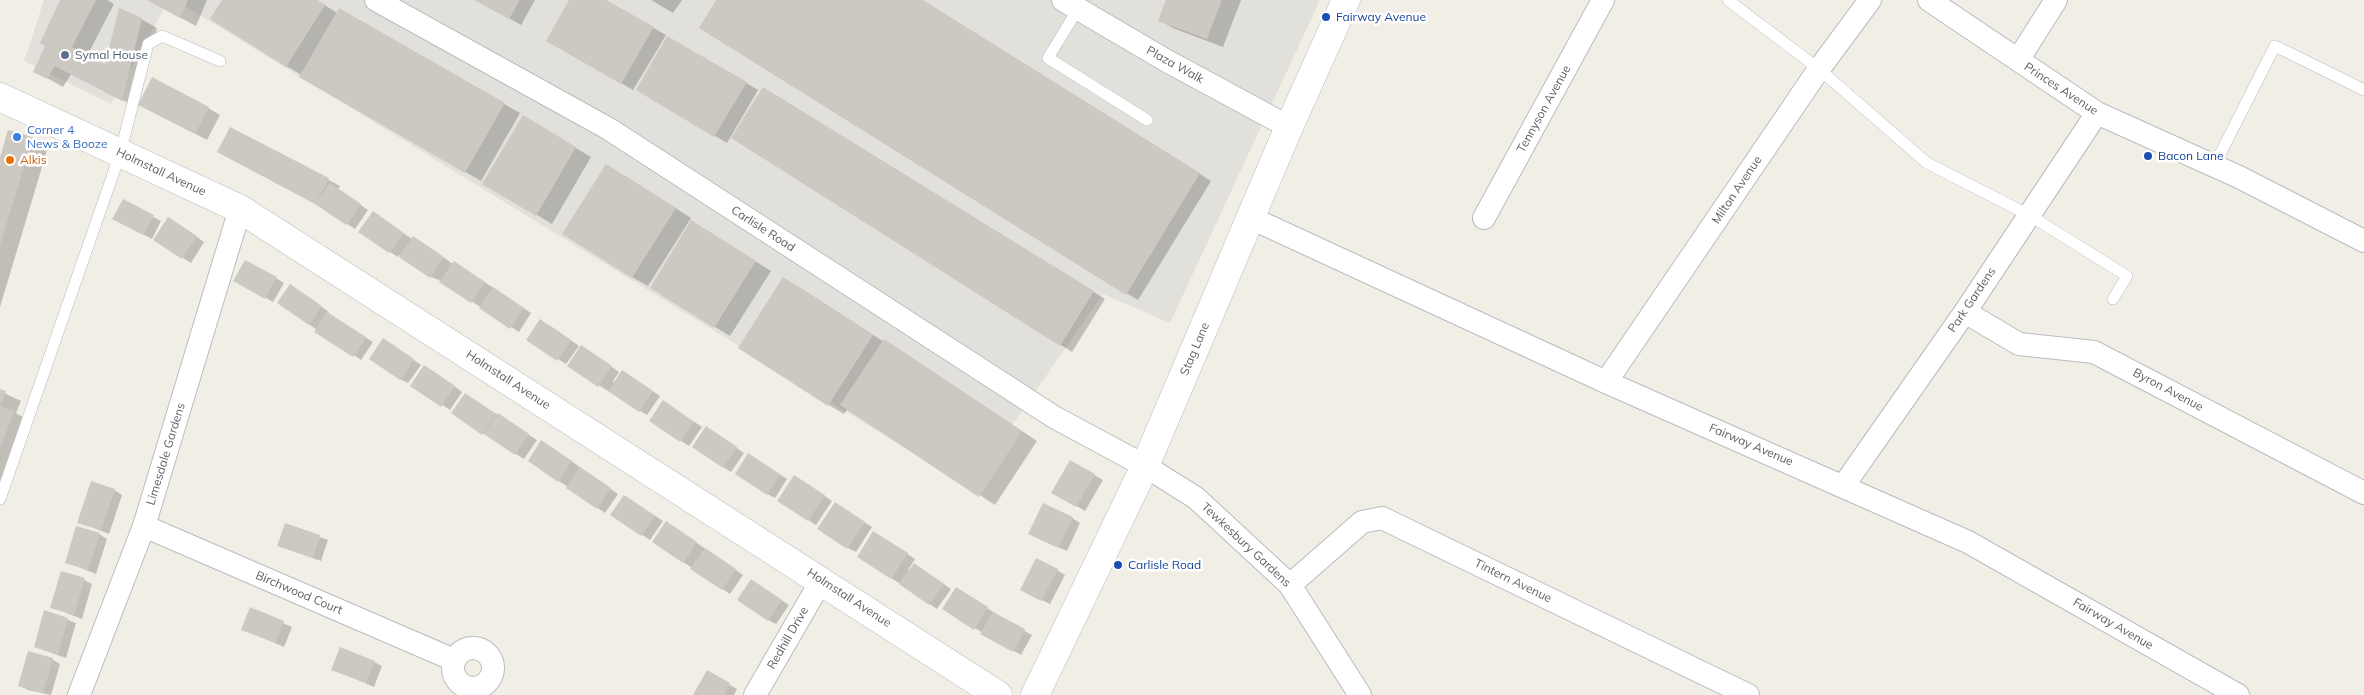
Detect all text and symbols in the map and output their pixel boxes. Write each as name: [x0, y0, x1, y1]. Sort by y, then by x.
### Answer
place label: Fairway Avenue: [1336, 10, 1426, 24]
marker: Fairway Avenue: [1320, 11, 1332, 23]
street label: Plaza Walk: [1144, 43, 1206, 87]
place label: Symal House: [75, 48, 148, 62]
marker: Symal House: [59, 49, 71, 61]
street label: Princes Avenue: [2021, 60, 2101, 118]
street label: Tennyson Avenue: [1514, 63, 1574, 155]
place label: Corner 4 News & Booze: [27, 123, 107, 151]
marker: Corner 4 News & Booze: [11, 131, 23, 143]
street label: Holmstall Avenue: [114, 145, 208, 199]
place label: Bacon Lane: [2158, 149, 2223, 163]
marker: Bacon Lane: [2142, 150, 2154, 162]
place label: Alkis: [20, 153, 47, 167]
street label: Milton Avenue: [1709, 153, 1765, 227]
marker: Alkis: [4, 154, 16, 166]
street label: Carlisle Road: [728, 203, 798, 255]
street label: Park Gardens: [1945, 265, 1999, 335]
street label: Stag Lane: [1177, 320, 1213, 378]
street label: Holmstall Avenue: [463, 347, 553, 413]
street label: Byron Avenue: [2130, 365, 2206, 415]
street label: Limesdale Gardens: [144, 401, 188, 507]
street label: Fairway Avenue: [1707, 421, 1795, 469]
street label: Tewkesbury Gardens: [1198, 500, 1294, 590]
street label: Tintern Avenue: [1472, 556, 1554, 606]
place label: Carlisle Road: [1128, 558, 1201, 572]
marker: Carlisle Road: [1112, 559, 1124, 571]
street label: Holmstall Avenue: [804, 565, 894, 631]
street label: Birchwood Court: [253, 568, 345, 618]
street label: Fairway Avenue: [2070, 595, 2156, 653]
street label: Redhill Drive: [764, 604, 812, 672]

